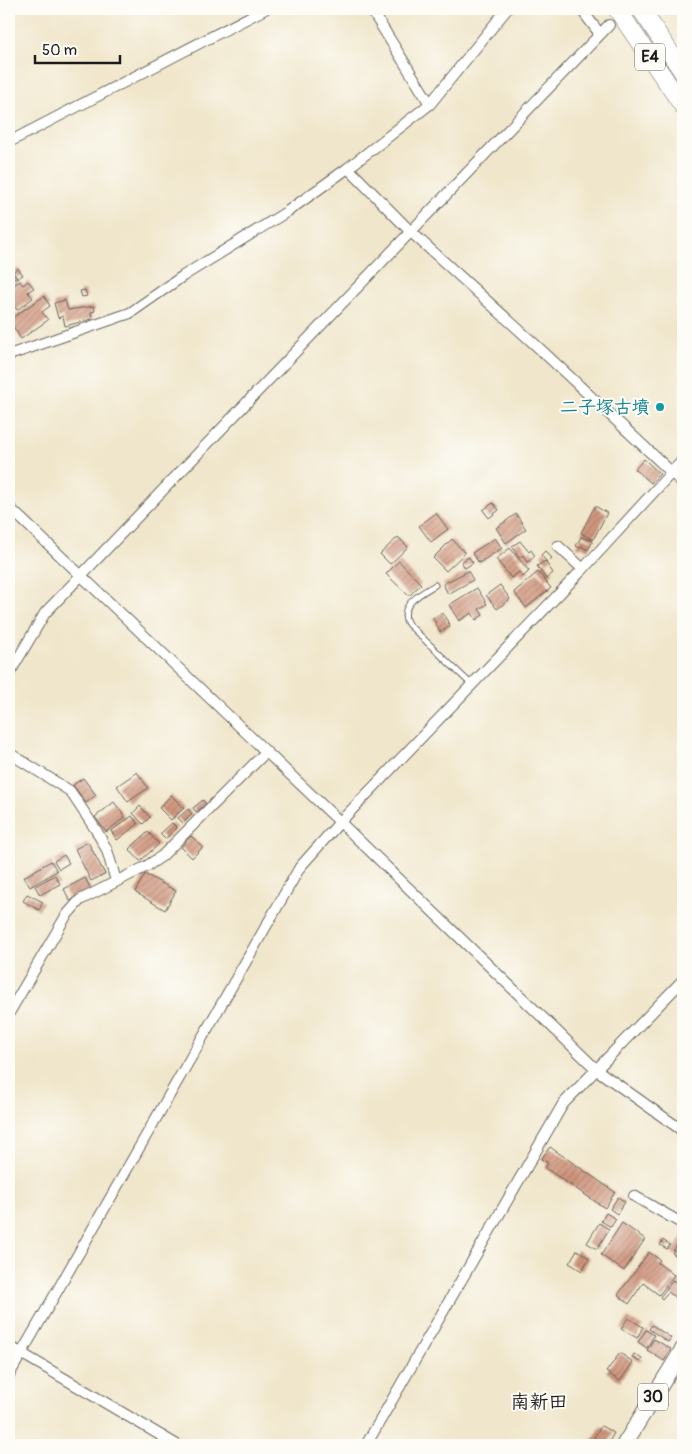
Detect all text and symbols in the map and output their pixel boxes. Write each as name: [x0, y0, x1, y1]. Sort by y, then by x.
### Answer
scale bar: [35, 32, 120, 64]
text: 50 m: [42, 41, 77, 60]
road number: E4: [635, 44, 665, 70]
place label: 二子塚古墳: [560, 396, 650, 419]
marker: 二子塚古墳: [654, 401, 666, 413]
road number: 30: [638, 1384, 668, 1410]
district label: 南新田: [510, 1390, 568, 1414]

